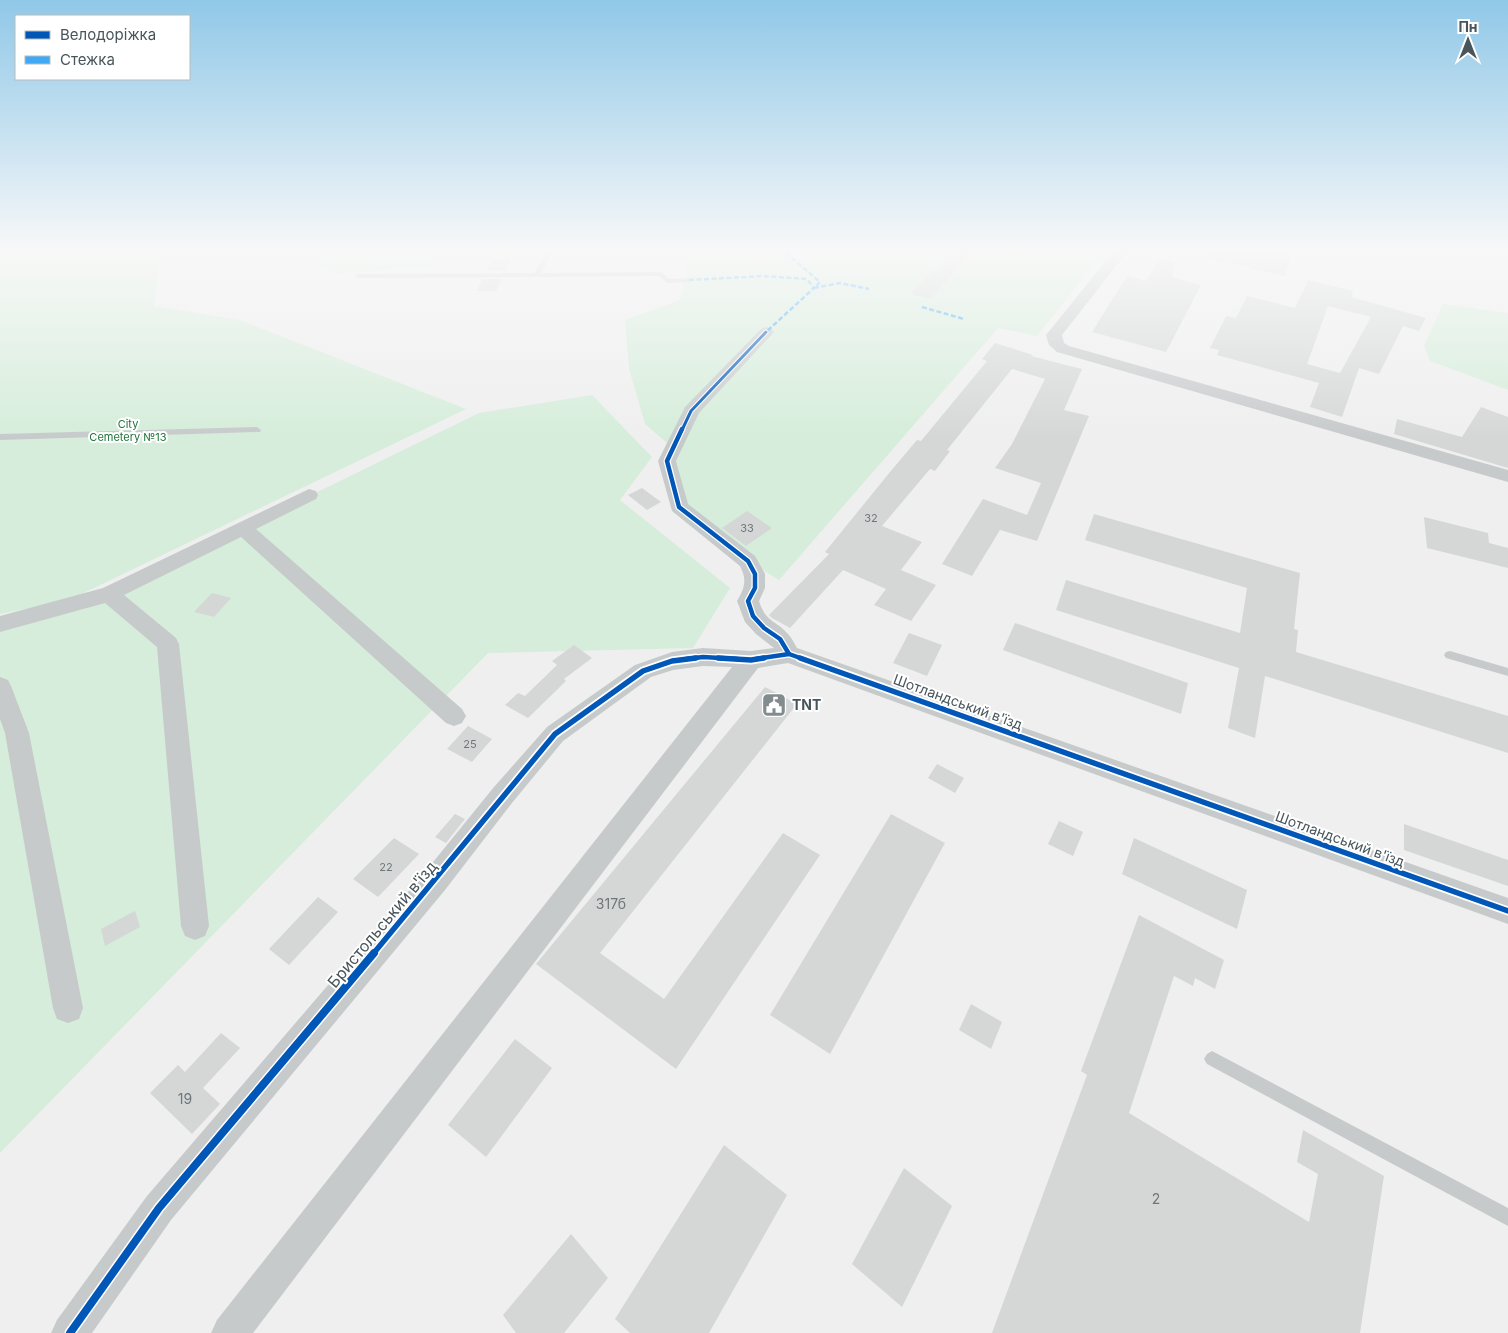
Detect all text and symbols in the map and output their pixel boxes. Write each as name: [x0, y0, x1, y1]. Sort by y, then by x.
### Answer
legend: [15, 15, 190, 80]
north arrow: [1443, 15, 1493, 65]
text: Пн: [1458, 18, 1478, 35]
text: Велодоріжка: [60, 25, 156, 44]
text: Стежка: [60, 50, 115, 69]
park label: City Cemetery №13: [89, 417, 167, 444]
house number: 32: [864, 511, 878, 525]
house number: 33: [740, 521, 754, 535]
street label: Шотландський в'їзд: [891, 670, 1025, 733]
public building icon: TNT: [761, 692, 787, 718]
place label: TNT: [792, 696, 821, 713]
house number: 25: [463, 737, 477, 751]
street label: Шотландський в'їзд: [1273, 807, 1407, 870]
street label: Бристольський в'їзд: [323, 856, 441, 992]
house number: 22: [379, 860, 393, 874]
house number: 317б: [596, 895, 626, 912]
house number: 19: [178, 1090, 192, 1107]
house number: 2: [1152, 1190, 1160, 1207]

